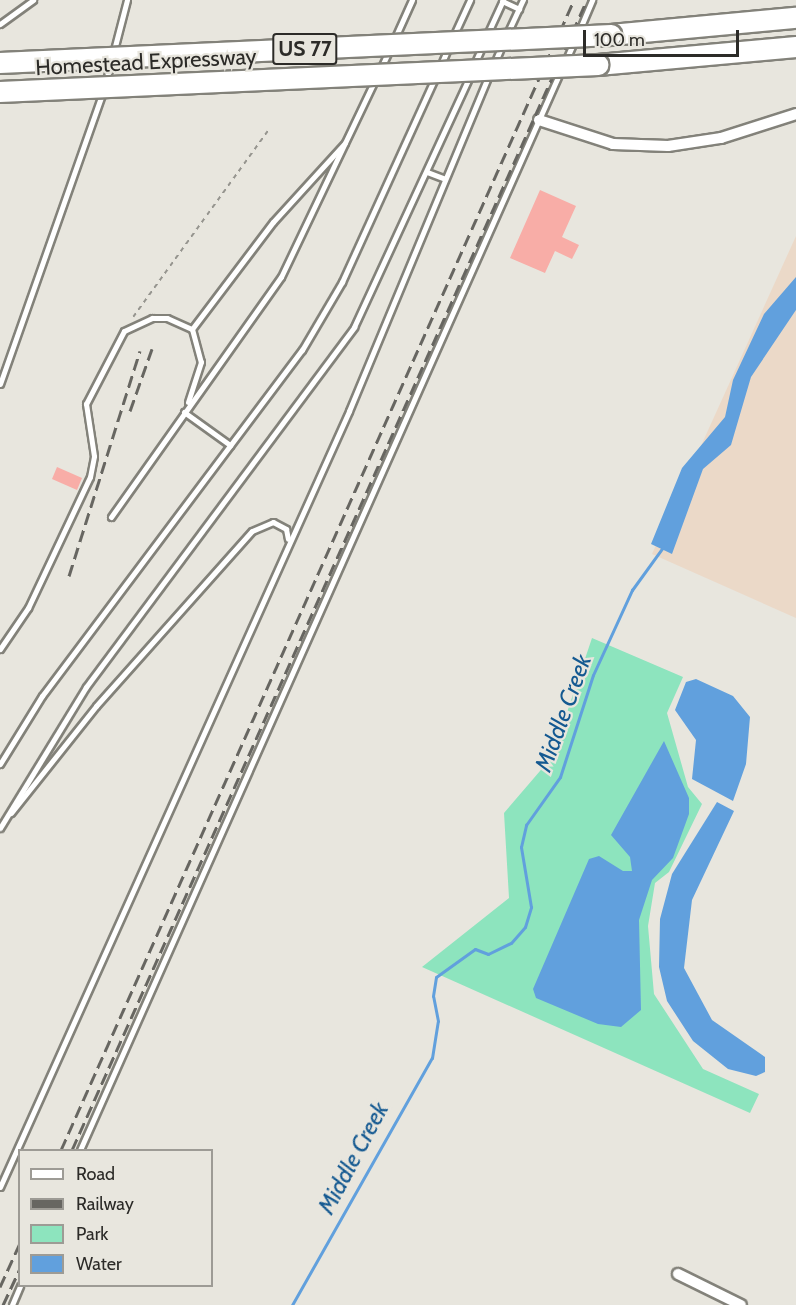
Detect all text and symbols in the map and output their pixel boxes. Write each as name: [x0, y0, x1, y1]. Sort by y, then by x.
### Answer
scale bar: [586, 18, 742, 56]
text: 100 m: [594, 29, 645, 51]
road number: US 77: [272, 31, 338, 67]
street label: Homestead Expressway: [35, 43, 257, 81]
water label: Middle Creek: [529, 651, 597, 775]
water label: Middle Creek: [312, 1097, 394, 1219]
legend: [18, 1149, 213, 1287]
text: Road: [76, 1163, 115, 1185]
text: Railway: [76, 1193, 134, 1215]
text: Park: [76, 1223, 108, 1245]
text: Water: [76, 1253, 122, 1275]

